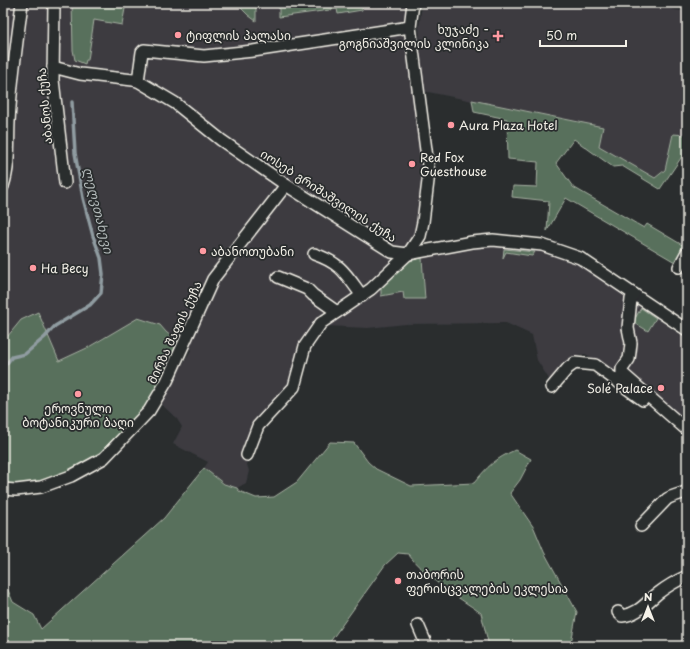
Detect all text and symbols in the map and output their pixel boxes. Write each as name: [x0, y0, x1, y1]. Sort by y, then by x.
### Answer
place label: ხუჯაძე - გოგნიაშვილის კლინიკა: [339, 20, 489, 52]
scale bar: [540, 22, 626, 48]
place label: ტიფლის პალასი: [186, 26, 291, 44]
text: 50 m: [546, 26, 577, 44]
marker: ტიფლის პალასი: [173, 30, 183, 40]
marker: ხუჯაძე - გოგნიაშვილის კლინიკა: [492, 30, 504, 42]
street label: აბანოს ქუჩა: [32, 67, 56, 145]
place label: Aura Plaza Hotel: [459, 116, 558, 134]
marker: Aura Plaza Hotel: [446, 120, 456, 130]
street label: იოსებ გრიშაშვილის ქუჩა: [257, 144, 401, 246]
place label: Red Fox Guesthouse: [420, 148, 487, 180]
marker: Red Fox Guesthouse: [407, 159, 417, 169]
water label: ლეღვთახევი: [79, 165, 119, 256]
place label: აბანოთუბანი: [211, 242, 294, 260]
marker: აბანოთუბანი: [198, 246, 208, 256]
place label: На Весу: [41, 259, 89, 277]
marker: На Весу: [28, 263, 38, 273]
street label: მირზა შაფის ქუჩა: [142, 278, 206, 386]
place label: Solé Palace: [587, 379, 653, 397]
marker: Solé Palace: [656, 383, 666, 393]
marker: ეროვნული ბოტანიკური ბაღი: [73, 389, 83, 399]
place label: ეროვნული ბოტანიკური ბაღი: [22, 399, 134, 431]
place label: თაბორის ფერისცვალების ეკლესია: [406, 565, 568, 597]
marker: თაბორის ფერისცვალების ეკლესია: [393, 576, 403, 586]
north arrow: [628, 587, 668, 627]
text: N: [644, 588, 653, 605]

